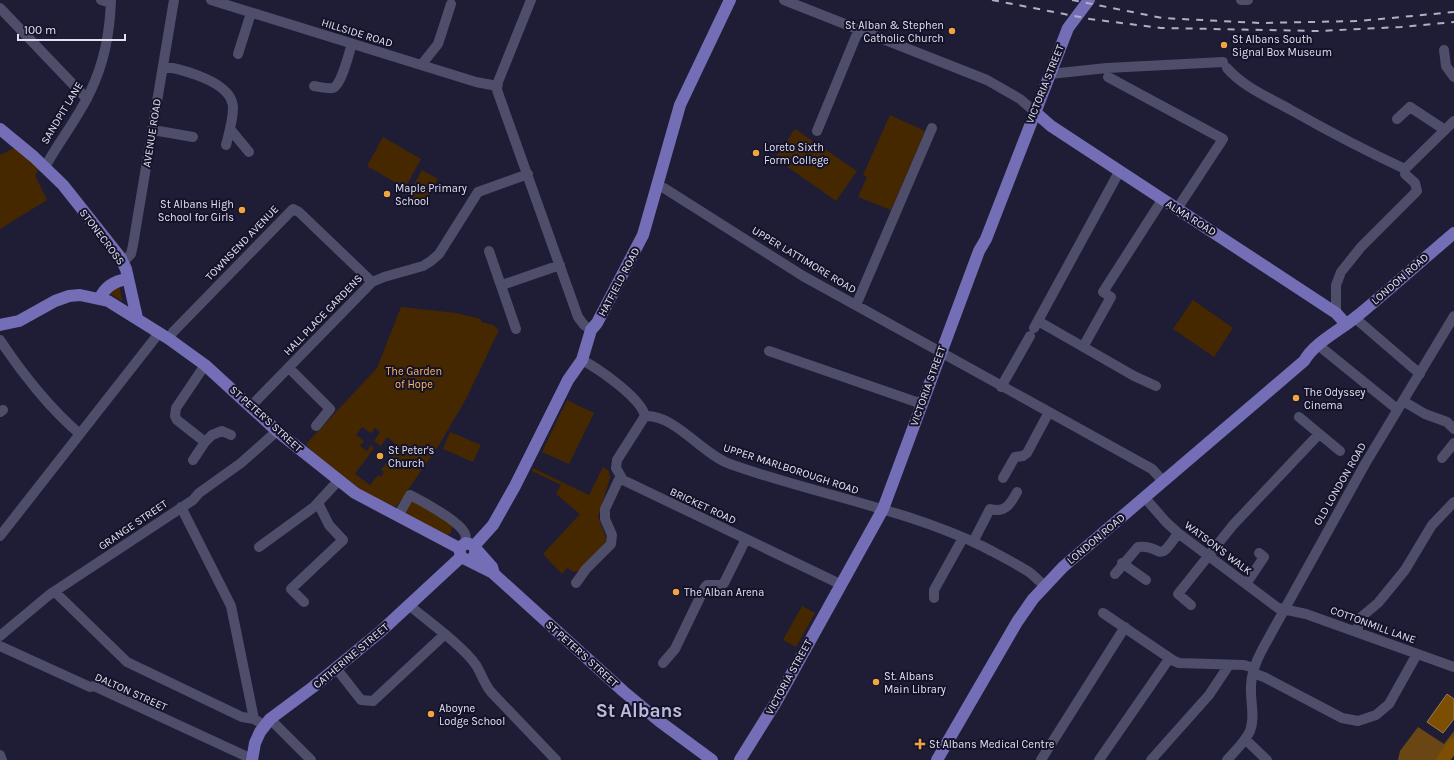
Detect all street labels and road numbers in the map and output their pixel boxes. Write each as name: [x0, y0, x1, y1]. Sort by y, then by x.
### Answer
street label: HILLSIDE ROAD: [320, 16, 394, 50]
street label: VICTORIA STREET: [1023, 42, 1067, 125]
street label: SANDPIT LANE: [38, 80, 86, 146]
street label: AVENUE ROAD: [140, 98, 164, 168]
street label: ALMA ROAD: [1163, 197, 1219, 239]
street label: TOWNSEND AVENUE: [203, 203, 281, 283]
street label: STONECROSS: [77, 206, 127, 268]
street label: UPPER LATTIMORE ROAD: [749, 224, 859, 296]
street label: HATFIELD ROAD: [595, 245, 643, 319]
street label: LONDON ROAD: [1369, 251, 1431, 307]
street label: HALL PLACE GARDENS: [281, 272, 365, 358]
street label: VICTORIA STREET: [908, 344, 949, 428]
street label: ST PETER'S STREET: [227, 383, 305, 455]
street label: OLD LONDON ROAD: [1311, 440, 1369, 528]
street label: UPPER MARLBOROUGH ROAD: [722, 441, 860, 497]
street label: BRICKET ROAD: [668, 485, 738, 527]
street label: GRANGE STREET: [96, 497, 170, 553]
street label: LONDON ROAD: [1064, 511, 1128, 567]
street label: WATSON'S WALK: [1182, 519, 1254, 578]
street label: COTTONMILL LANE: [1329, 604, 1417, 646]
street label: ST PETER'S STREET: [543, 618, 621, 690]
street label: CATHERINE STREET: [311, 620, 392, 691]
street label: VICTORIA STREET: [763, 637, 815, 717]
street label: DALTON STREET: [93, 670, 170, 714]

